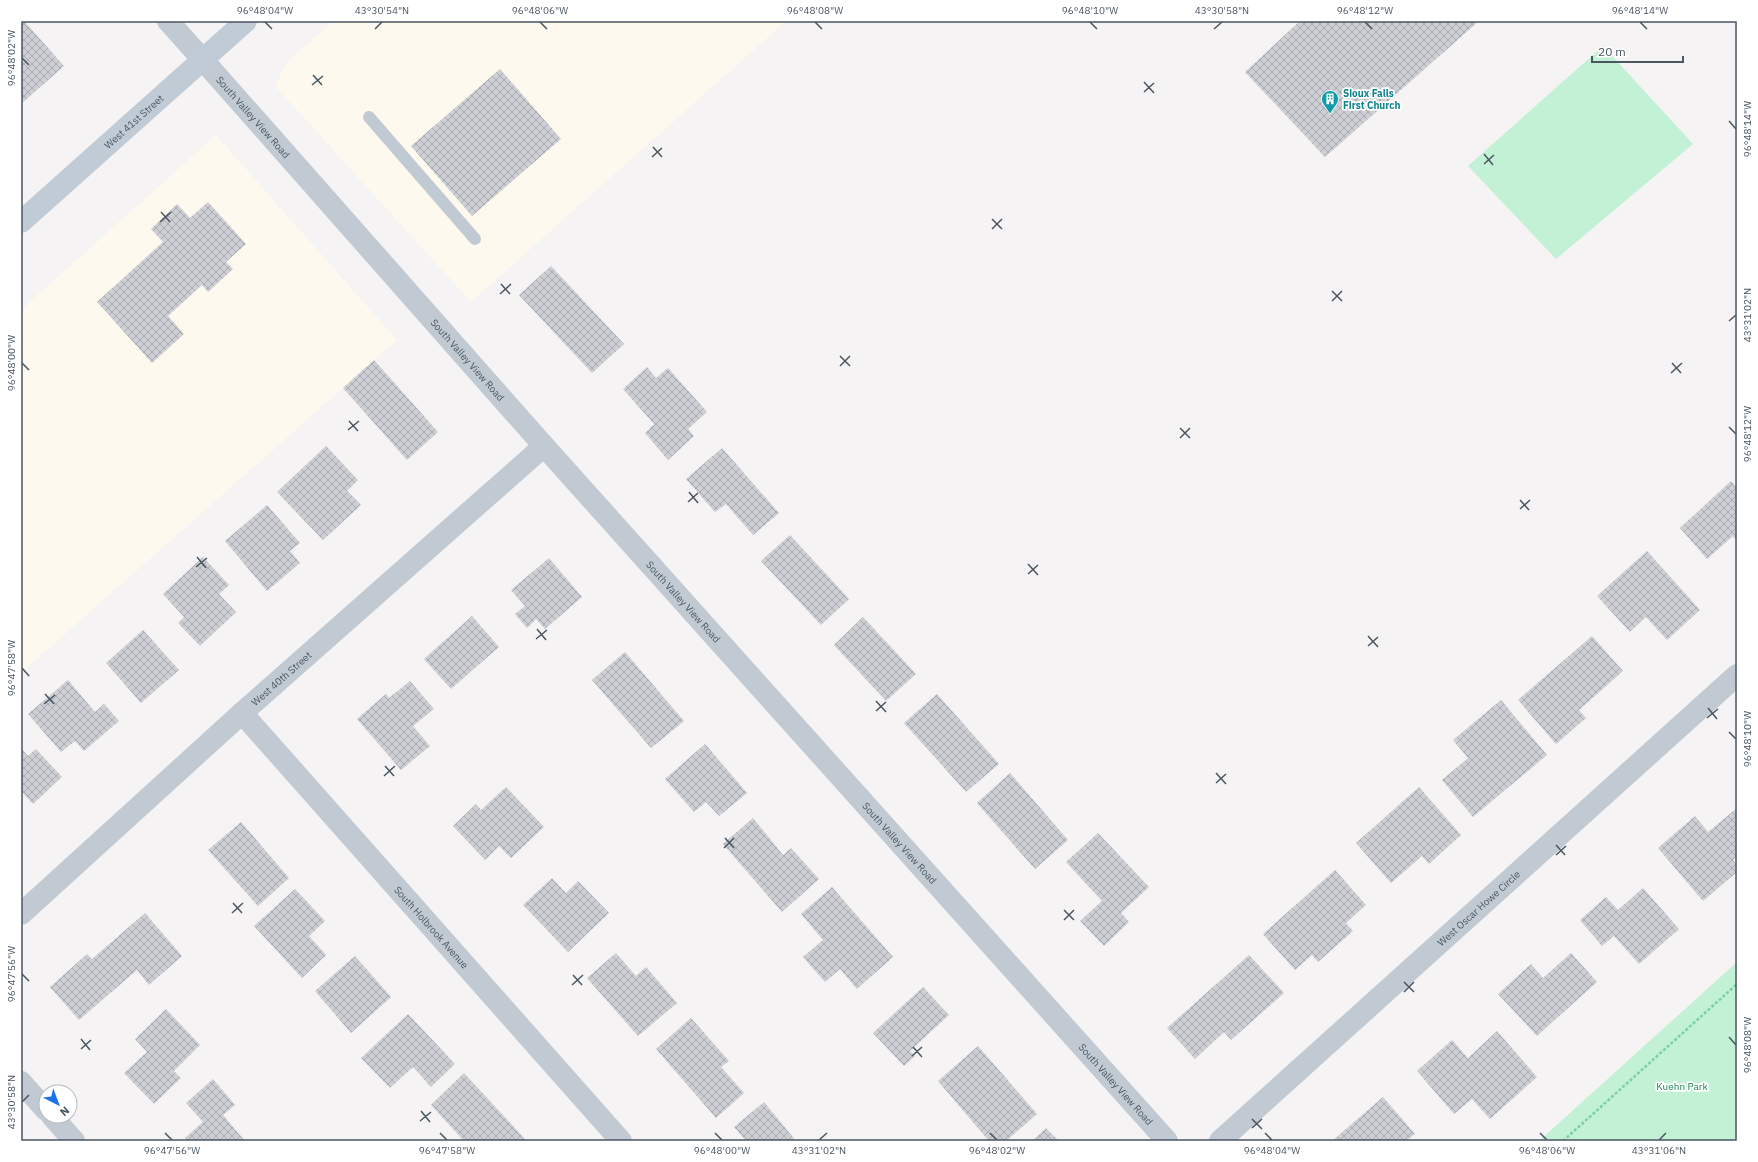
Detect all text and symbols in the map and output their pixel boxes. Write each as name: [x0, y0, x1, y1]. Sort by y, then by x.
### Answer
text: 96°48'04"W: [237, 4, 293, 17]
text: 43°30'54"N: [355, 4, 409, 17]
text: 96°48'06"W: [512, 4, 568, 17]
text: 96°48'08"W: [787, 4, 843, 17]
text: 96°48'10"W: [1062, 4, 1118, 17]
text: 43°30'58"N: [1195, 4, 1249, 17]
text: 96°48'12"W: [1337, 4, 1393, 17]
text: 96°48'14"W: [1612, 4, 1668, 17]
text: 96°48'02"W: [5, 30, 18, 86]
scale bar: [1592, 38, 1683, 64]
text: 20 m: [1598, 44, 1626, 59]
street label: South Valley View Road: [214, 73, 293, 161]
place label: Sioux Falls First Church: [1343, 87, 1400, 112]
building icon: Sioux Falls First Church: [1320, 89, 1340, 114]
street label: West 41st Street: [101, 91, 166, 151]
text: 96°48'14"W: [1741, 101, 1754, 157]
text: 43°31'02"N: [1741, 288, 1754, 342]
street label: South Valley View Road: [428, 316, 508, 403]
text: 96°48'00"W: [5, 335, 18, 391]
text: 96°48'12"W: [1741, 406, 1754, 462]
street label: South Valley View Road: [644, 558, 723, 645]
text: 96°47'58"W: [5, 640, 18, 696]
street label: West 40th Street: [248, 648, 314, 708]
text: 96°48'10"W: [1741, 711, 1754, 767]
street label: South Valley View Road: [860, 799, 940, 886]
street label: West Oscar Howe Circle: [1434, 867, 1523, 949]
street label: South Holbrook Avenue: [392, 883, 472, 971]
text: 96°47'56"W: [5, 946, 18, 1002]
text: 96°48'08"W: [1741, 1017, 1754, 1073]
street label: South Valley View Road: [1076, 1041, 1156, 1128]
text: 43°30'58"N: [5, 1075, 18, 1129]
park label: Kuehn Park: [1656, 1080, 1708, 1093]
north arrow: [38, 1084, 78, 1124]
text: N: [57, 1104, 72, 1119]
text: 96°47'56"W: [144, 1144, 200, 1157]
text: 96°47'58"W: [419, 1144, 475, 1157]
text: 96°48'00"W: [694, 1144, 750, 1157]
text: 43°31'02"N: [792, 1144, 846, 1157]
text: 96°48'02"W: [969, 1144, 1025, 1157]
text: 96°48'04"W: [1244, 1144, 1300, 1157]
text: 96°48'06"W: [1519, 1144, 1575, 1157]
text: 43°31'06"N: [1632, 1144, 1686, 1157]

